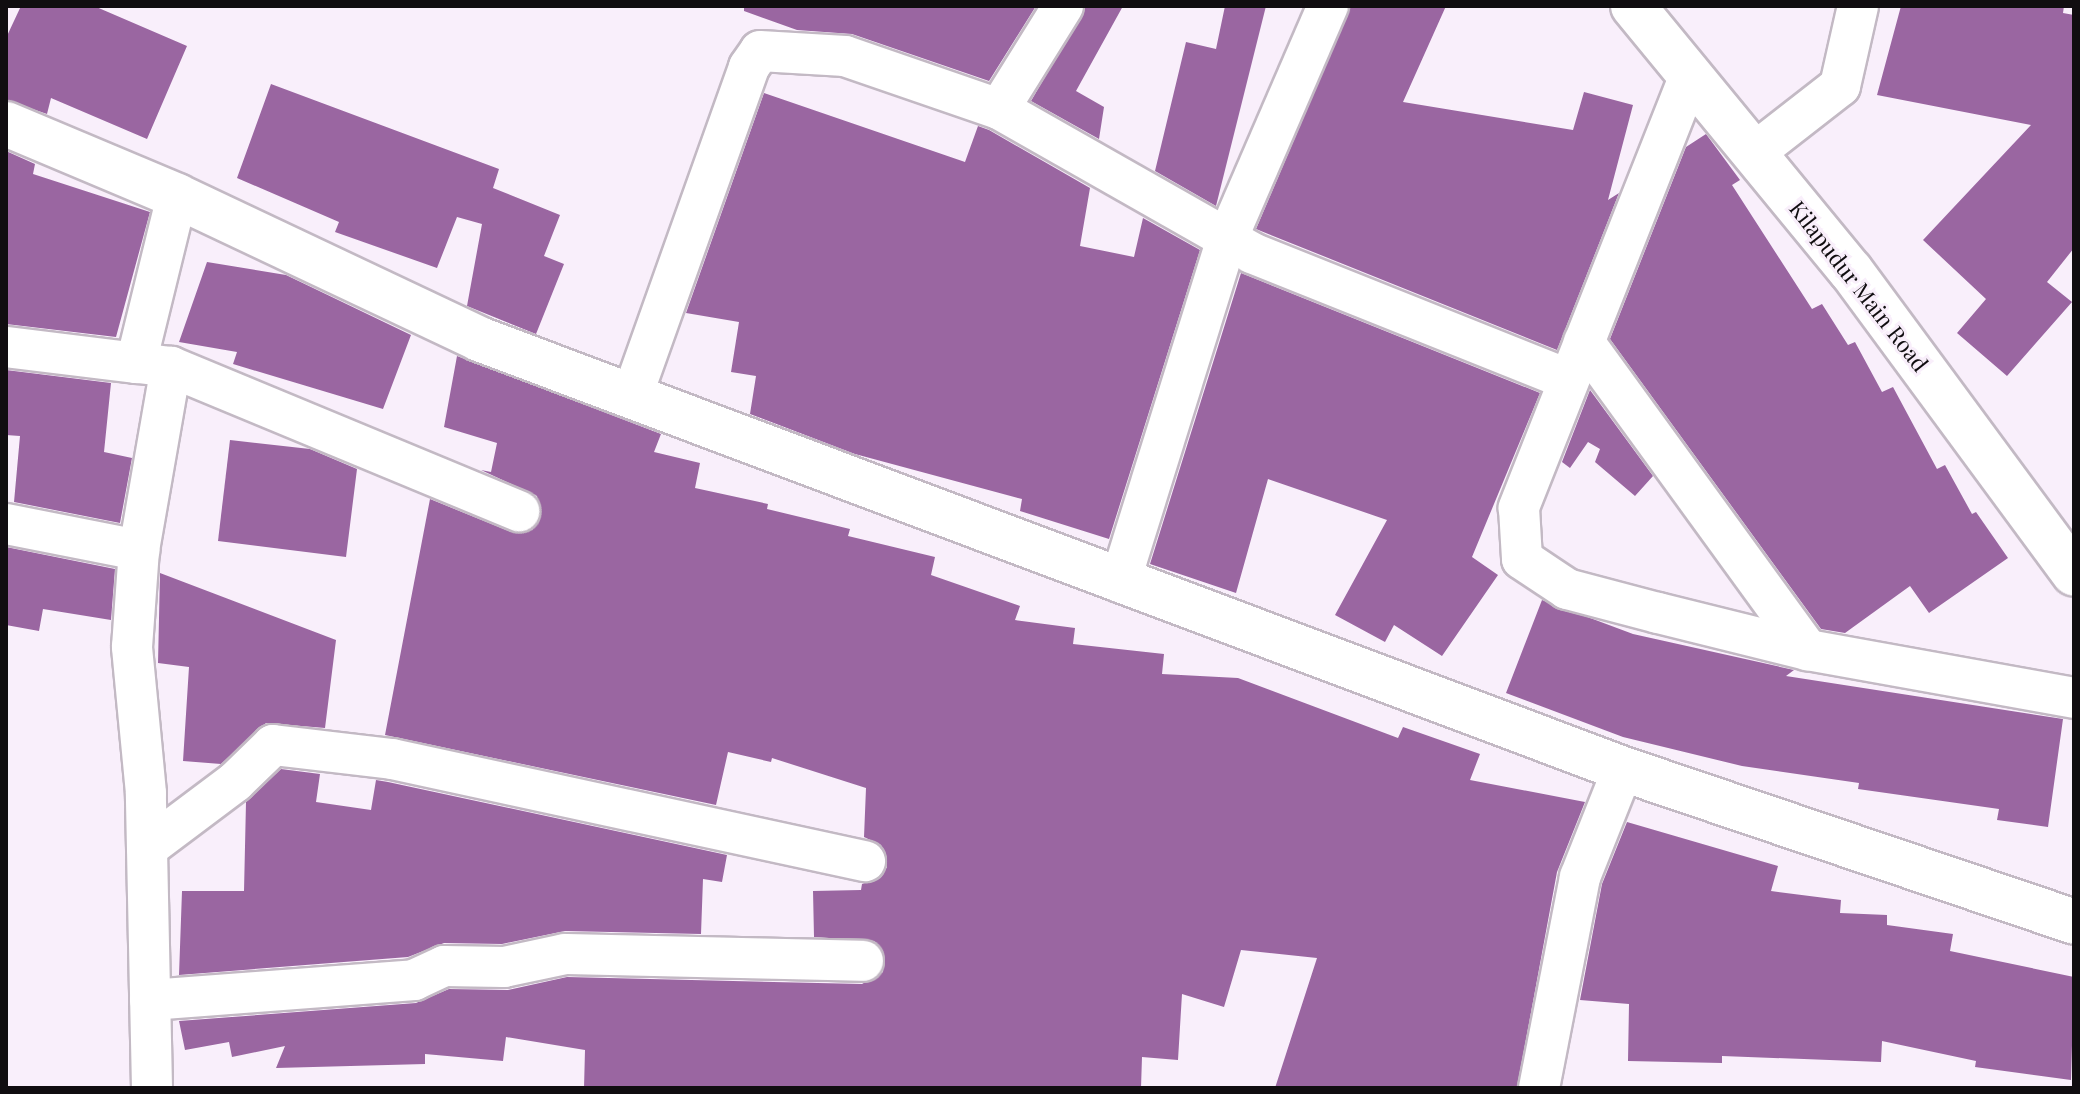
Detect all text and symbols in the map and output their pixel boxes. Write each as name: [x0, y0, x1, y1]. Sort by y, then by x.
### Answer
street label: Kilapudur Main Road: [1784, 195, 1934, 377]

